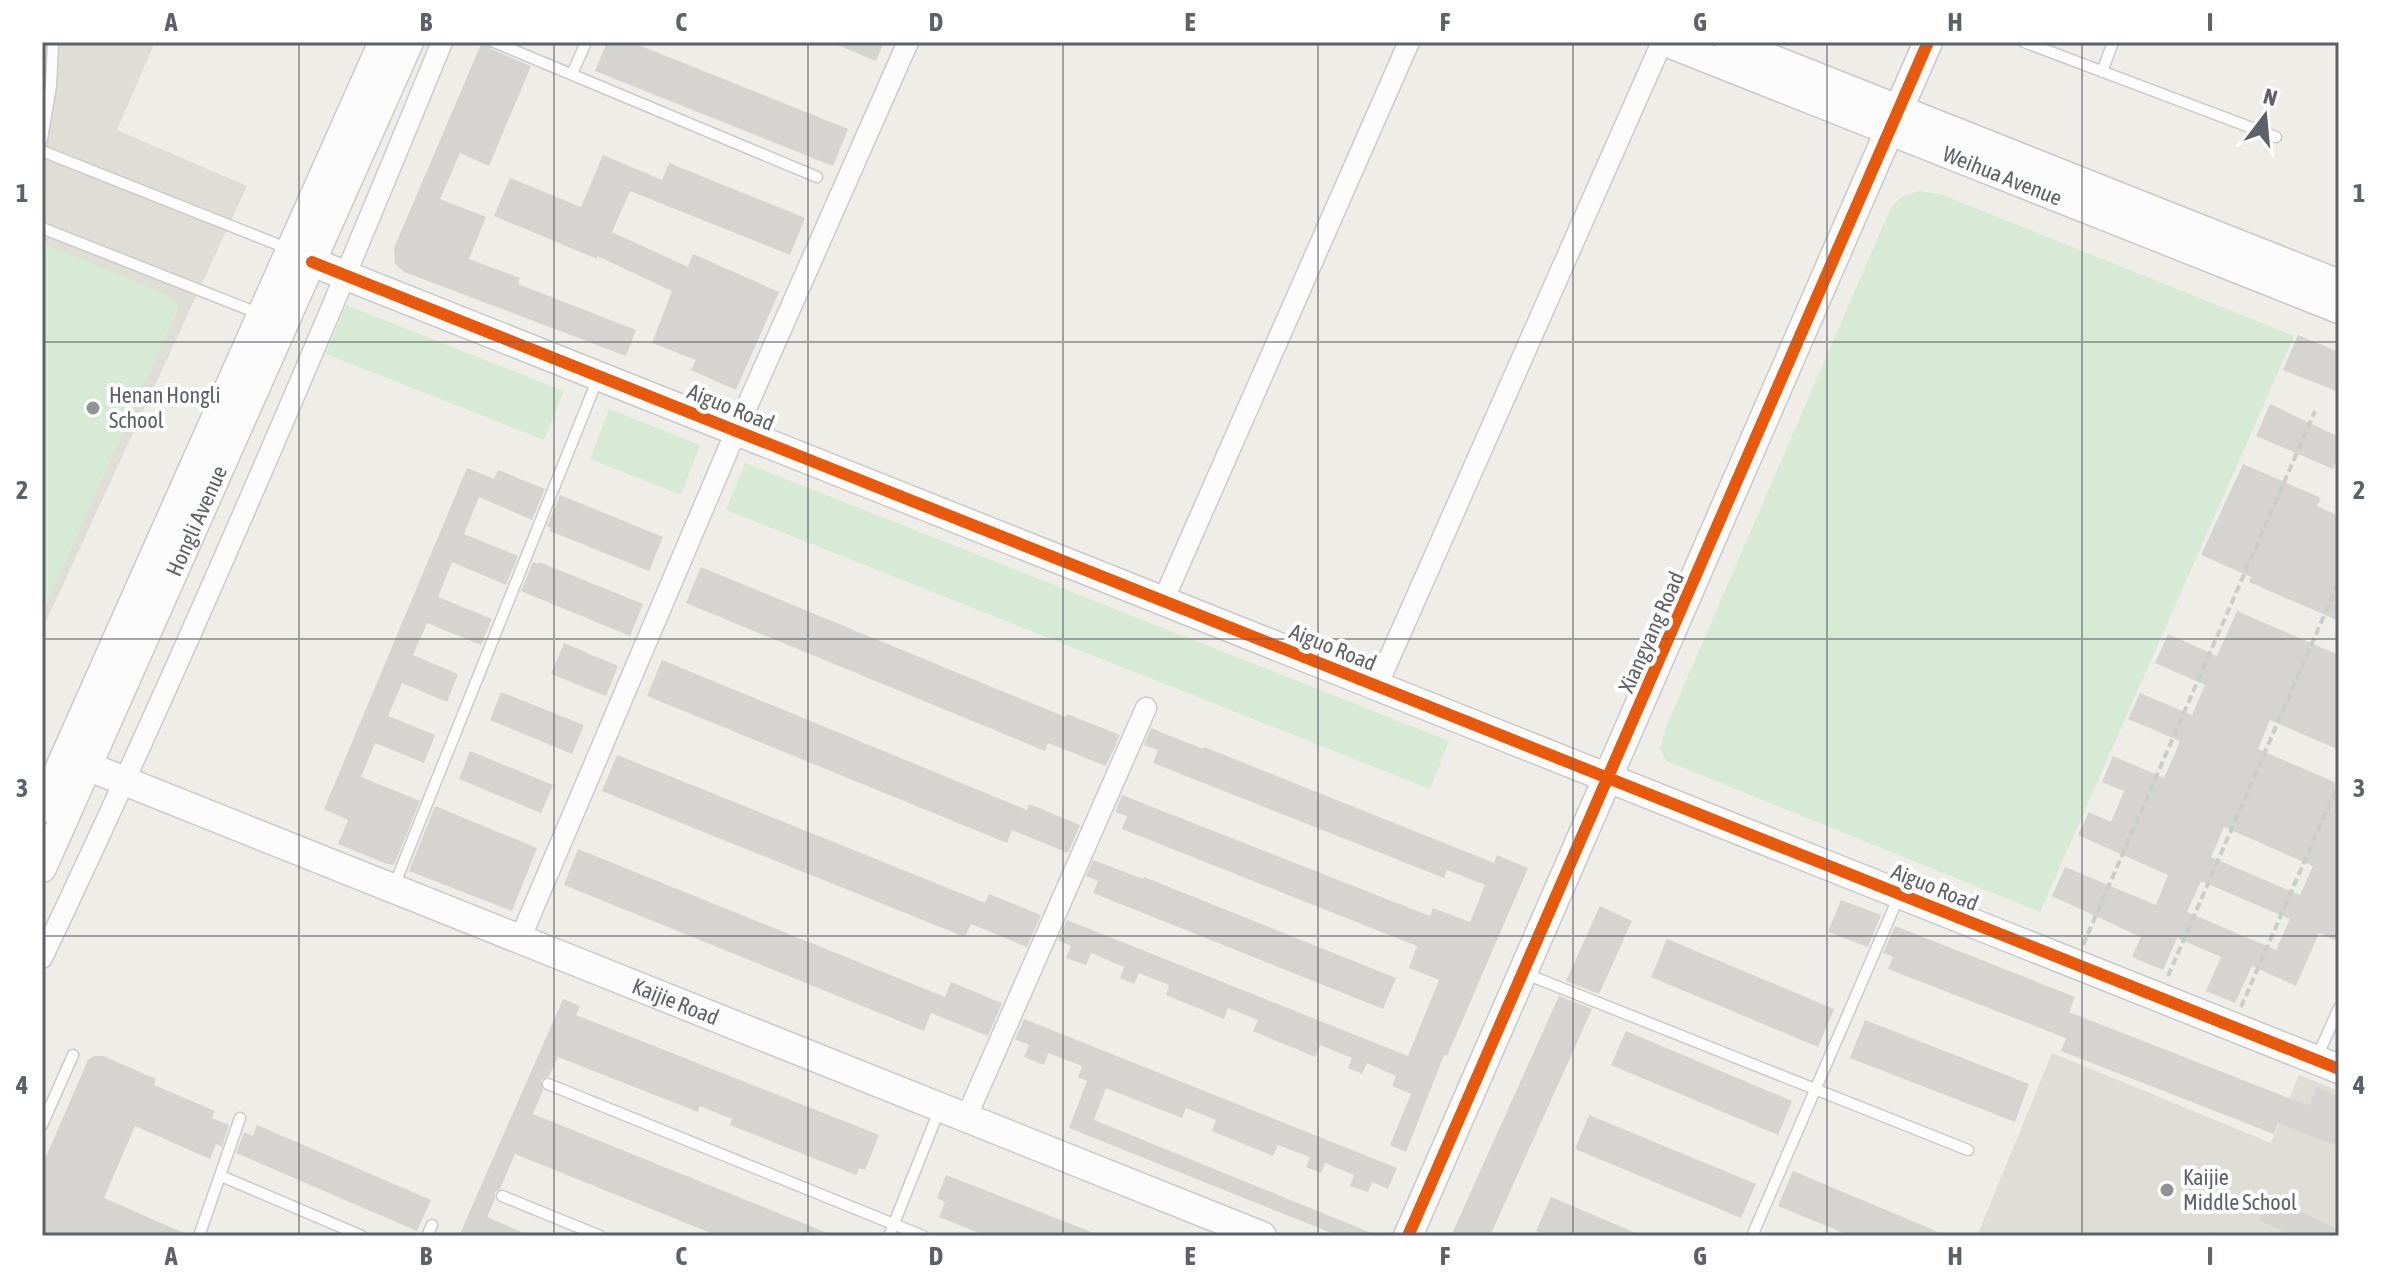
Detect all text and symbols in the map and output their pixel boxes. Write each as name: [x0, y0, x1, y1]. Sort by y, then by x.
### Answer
text: A: [164, 7, 178, 37]
text: B: [420, 7, 433, 37]
text: C: [675, 7, 687, 37]
text: D: [929, 7, 943, 37]
text: E: [1184, 7, 1196, 37]
text: F: [1440, 7, 1451, 37]
text: G: [1693, 7, 1707, 37]
text: H: [1947, 7, 1963, 37]
text: I: [2207, 7, 2213, 37]
north arrow: [2225, 76, 2305, 156]
text: N: [2261, 82, 2280, 111]
street label: Weihua Avenue: [1939, 140, 2066, 211]
text: 1: [16, 178, 28, 208]
text: 1: [2353, 178, 2365, 208]
street label: Aiguo Road: [684, 378, 778, 436]
place label: Henan Hongli School: [109, 382, 221, 433]
marker: Henan Hongli School: [84, 399, 102, 417]
street label: Hongli Avenue: [160, 461, 232, 580]
text: 2: [16, 475, 28, 505]
text: 2: [2353, 475, 2365, 505]
street label: Xiangyang Road: [1613, 568, 1689, 696]
street label: Aiguo Road: [1286, 618, 1380, 676]
text: 3: [16, 773, 28, 803]
text: 3: [2353, 773, 2365, 803]
street label: Aiguo Road: [1888, 858, 1982, 916]
street label: Kaijie Road: [629, 973, 723, 1030]
text: 4: [15, 1070, 28, 1100]
text: 4: [2352, 1070, 2365, 1100]
place label: Kaijie Middle School: [2183, 1164, 2297, 1215]
marker: Kaijie Middle School: [2158, 1181, 2176, 1199]
text: A: [164, 1241, 178, 1271]
text: B: [420, 1241, 433, 1271]
text: C: [675, 1241, 687, 1271]
text: D: [929, 1241, 943, 1271]
text: E: [1184, 1241, 1196, 1271]
text: F: [1440, 1241, 1451, 1271]
text: G: [1693, 1241, 1707, 1271]
text: H: [1947, 1241, 1963, 1271]
text: I: [2207, 1241, 2213, 1271]

